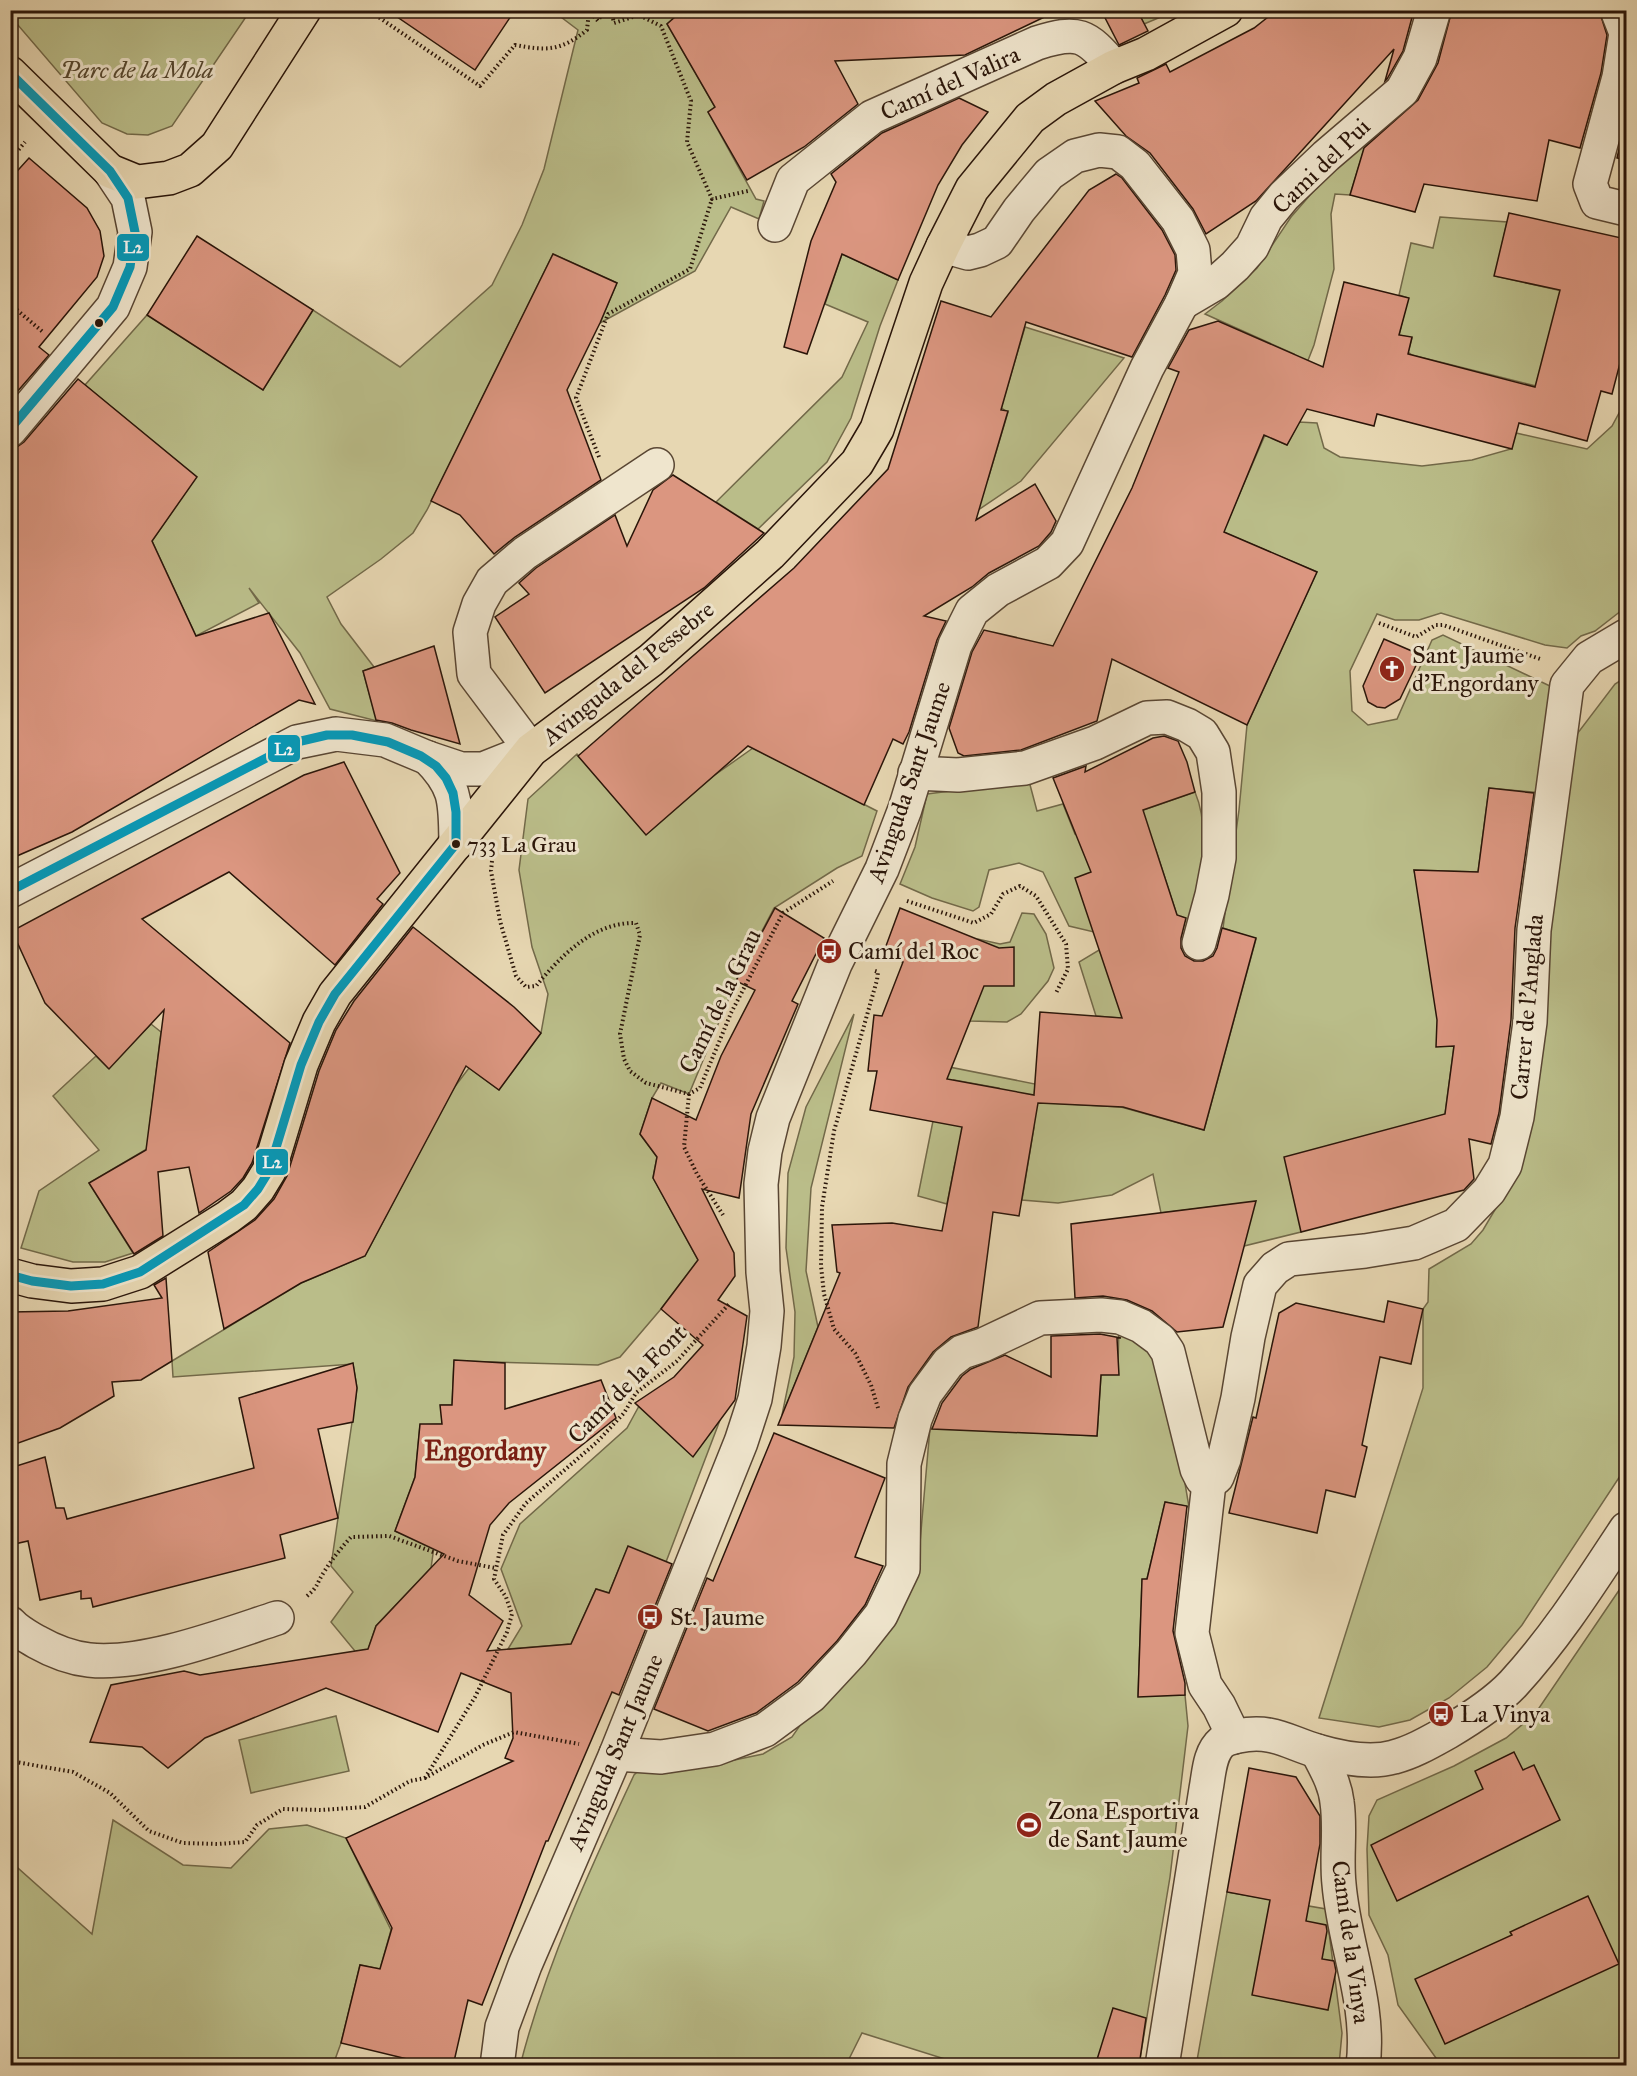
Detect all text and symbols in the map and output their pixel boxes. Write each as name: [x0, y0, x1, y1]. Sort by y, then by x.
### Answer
street label: Camí del Valira: [876, 39, 1025, 127]
park label: Parc de la Mola: [61, 55, 213, 85]
street label: Cami del Pui: [1266, 111, 1377, 220]
line badge: L2: [116, 233, 150, 262]
text: L2: [123, 238, 144, 257]
unlabelled marker: [93, 317, 105, 329]
street label: Avinguda del Pessebre: [535, 594, 720, 752]
place label: Sant Jaume d'Engordany: [1412, 640, 1539, 698]
church icon: Sant Jaume d'Engordany: [1377, 654, 1407, 684]
street label: Avinguda Sant Jaume: [860, 678, 957, 887]
line badge: L2: [267, 734, 301, 763]
text: L2: [274, 740, 295, 759]
place label: 733 La Grau: [467, 831, 577, 858]
marker: 733 La Grau: [450, 838, 462, 850]
street label: Carrer de l'Anglada: [1504, 912, 1550, 1101]
street label: Camí de la Grau: [672, 924, 768, 1078]
bus stop icon: Camí del Roc: [814, 936, 844, 966]
place label: Camí del Roc: [848, 936, 979, 966]
line badge: L2: [255, 1148, 289, 1176]
text: L2: [262, 1153, 283, 1172]
street label: Camí de la Font: [561, 1318, 693, 1450]
district label: Engordany: [424, 1434, 547, 1468]
bus stop icon: St. Jaume: [635, 1602, 665, 1632]
place label: St. Jaume: [670, 1602, 765, 1632]
street label: Avinguda Sant Jaume: [560, 1649, 670, 1856]
bus stop icon: La Vinya: [1426, 1699, 1456, 1729]
place label: La Vinya: [1460, 1699, 1551, 1729]
place label: Zona Esportiva de Sant Jaume: [1048, 1796, 1200, 1854]
sports icon: Zona Esportiva de Sant Jaume: [1014, 1810, 1044, 1840]
street label: Camí de la Vinya: [1325, 1858, 1377, 2026]

